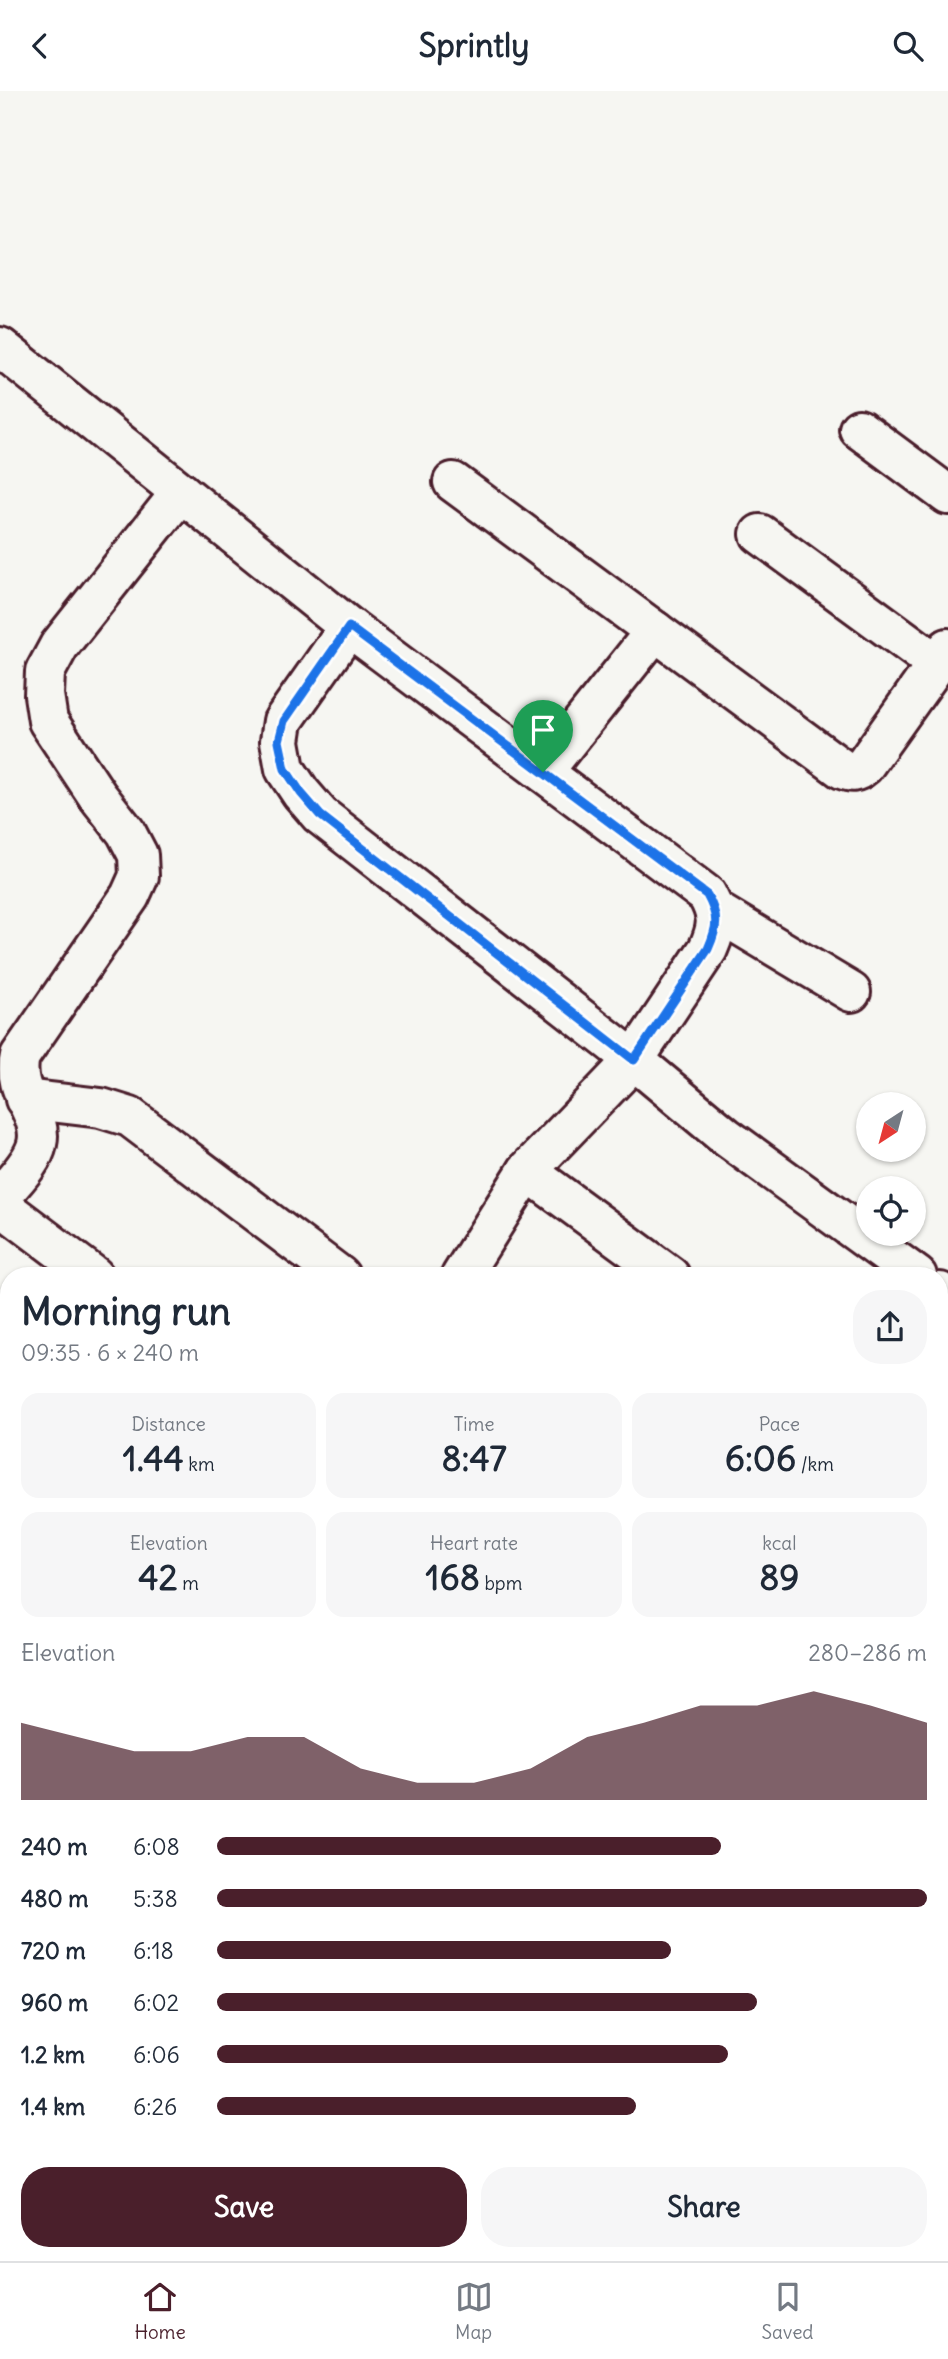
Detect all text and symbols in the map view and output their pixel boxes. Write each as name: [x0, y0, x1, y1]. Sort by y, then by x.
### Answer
text: Sprintly: [419, 25, 529, 66]
icon: back: [21, 27, 59, 65]
icon: search: [889, 27, 927, 65]
pin: [513, 700, 573, 772]
icon: arrive: [524, 711, 562, 749]
north arrow: [856, 1092, 926, 1162]
map controls: [856, 1092, 926, 1246]
button: locate: [856, 1176, 926, 1246]
text: Morning run: [21, 1288, 231, 1335]
button: share: [853, 1290, 927, 1364]
text: 09:35 · 6 × 240 m: [21, 1338, 199, 1367]
text: Distance: [132, 1412, 206, 1436]
text: Time: [453, 1412, 495, 1436]
text: Pace: [759, 1412, 800, 1436]
text: 1.44: [123, 1436, 184, 1480]
text: 8:47: [441, 1436, 507, 1480]
text: 6:06: [725, 1436, 796, 1480]
text: km: [184, 1452, 215, 1476]
text: /km: [796, 1452, 834, 1476]
text: Elevation: [130, 1531, 208, 1555]
text: Heart rate: [430, 1531, 518, 1555]
text: kcal: [762, 1531, 796, 1555]
text: 42: [138, 1555, 178, 1599]
text: 168: [426, 1555, 480, 1599]
text: 89: [759, 1555, 799, 1599]
text: m: [178, 1571, 199, 1595]
text: bpm: [480, 1571, 522, 1595]
text: Elevation: [21, 1638, 115, 1667]
text: 280–286 m: [808, 1638, 927, 1667]
text: 240 m: [21, 1832, 87, 1861]
text: 6:08: [133, 1832, 180, 1861]
text: 480 m: [21, 1884, 88, 1913]
text: 5:38: [133, 1884, 178, 1913]
text: 720 m: [21, 1936, 86, 1965]
text: 6:18: [133, 1936, 174, 1965]
text: 960 m: [21, 1988, 88, 2017]
text: 6:02: [133, 1988, 179, 2017]
text: 1.2 km: [21, 2040, 85, 2069]
text: 6:06: [133, 2040, 180, 2069]
text: 1.4 km: [21, 2092, 85, 2121]
text: 6:26: [133, 2092, 177, 2121]
button: Save: [21, 2167, 467, 2247]
button: Share: [481, 2167, 927, 2247]
tab: Home: [134, 2278, 186, 2344]
tab: Map: [455, 2278, 493, 2344]
tab: Saved: [762, 2278, 814, 2344]

